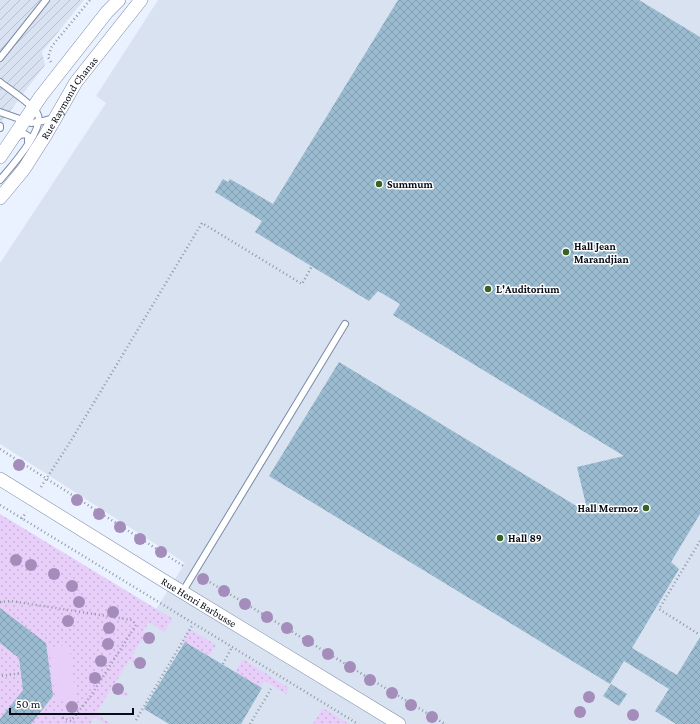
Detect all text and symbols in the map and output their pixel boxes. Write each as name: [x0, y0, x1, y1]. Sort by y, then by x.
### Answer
street label: Rue Raymond Chanas: [38, 54, 100, 141]
place label: Summum: [387, 178, 434, 190]
marker: Summum: [374, 179, 384, 189]
place label: Hall Jean Marandjian: [574, 240, 629, 266]
marker: Hall Jean Marandjian: [561, 247, 571, 257]
place label: L'Auditorium: [496, 283, 560, 295]
marker: L'Auditorium: [483, 284, 493, 294]
place label: Hall Mermoz: [577, 502, 638, 514]
marker: Hall Mermoz: [641, 503, 651, 513]
place label: Hall 89: [508, 532, 542, 544]
marker: Hall 89: [495, 533, 505, 543]
street label: Rue Henri Barbusse: [159, 575, 239, 630]
scale bar: [10, 690, 133, 716]
text: 50 m: [16, 697, 41, 711]

